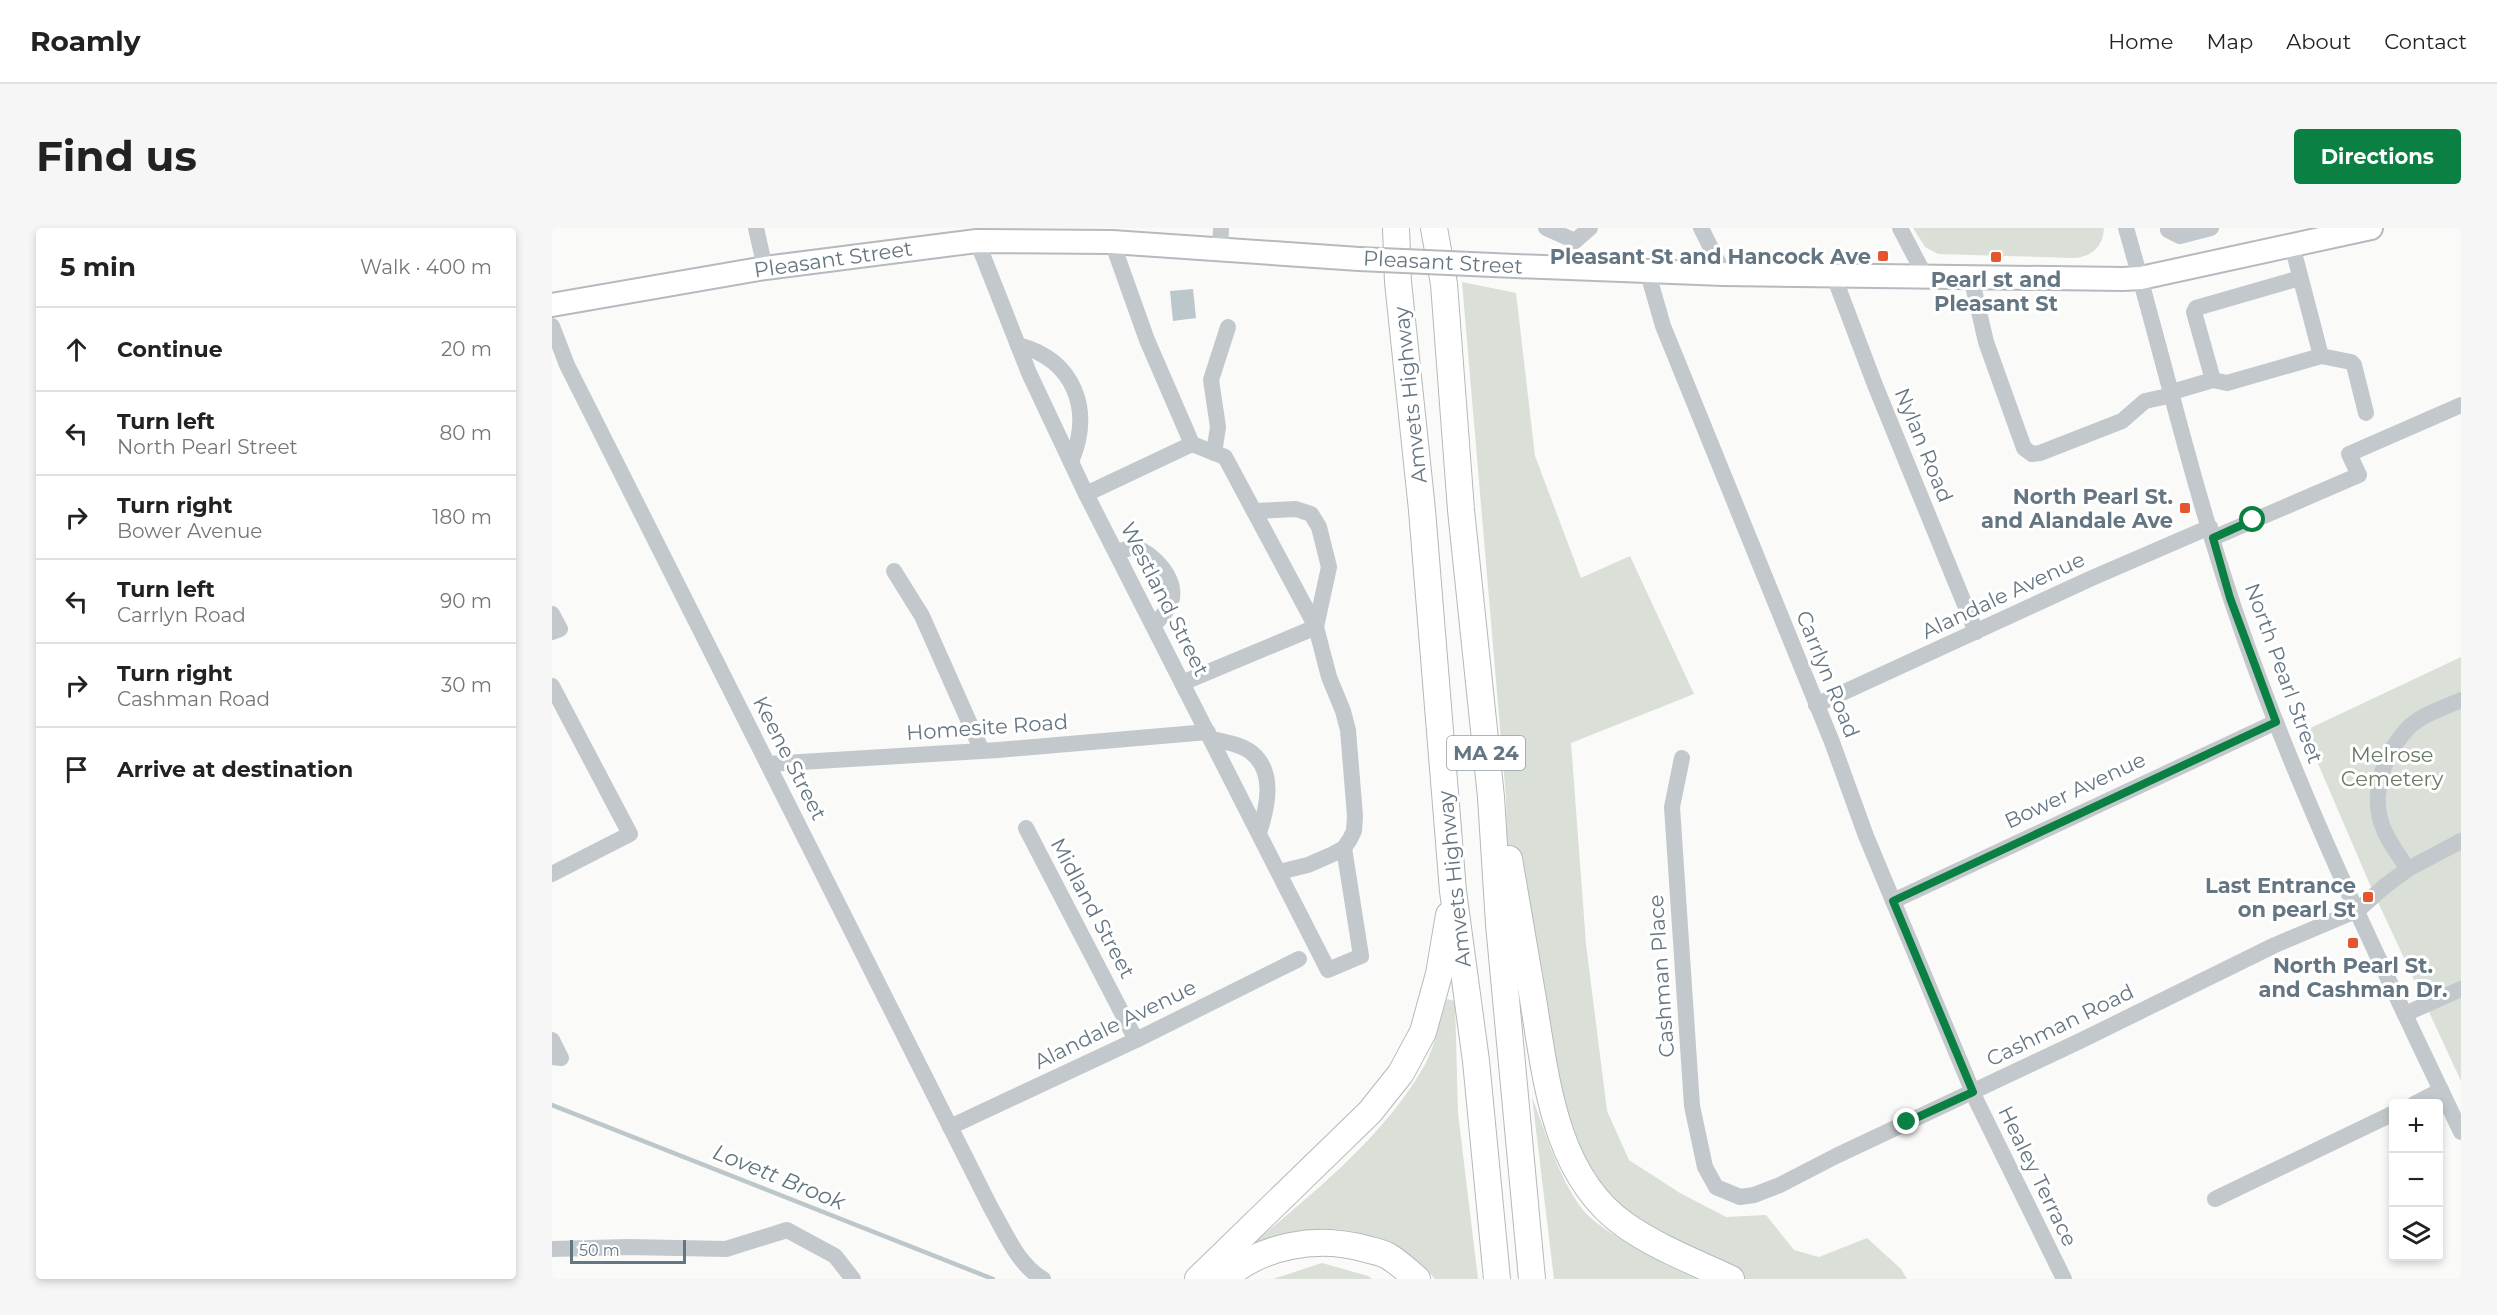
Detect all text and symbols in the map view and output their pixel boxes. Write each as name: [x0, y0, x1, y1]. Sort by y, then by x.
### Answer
text: Roamly: [30, 24, 140, 58]
text: Home: [2108, 29, 2173, 54]
text: Map: [2206, 29, 2253, 54]
text: About: [2286, 29, 2351, 54]
text: Contact: [2384, 29, 2467, 54]
button: Directions: [2294, 129, 2461, 184]
text: Find us: [36, 130, 197, 182]
street label: Pleasant Street: [752, 235, 914, 283]
place label: Pleasant St and Hancock Ave: [1550, 244, 1871, 269]
street label: Pleasant Street: [1363, 245, 1523, 279]
marker: Pleasant St and Hancock Ave: [1876, 249, 1890, 263]
marker: Pearl st and Pleasant St: [1989, 250, 2003, 264]
text: 5 min: [60, 251, 136, 283]
text: Walk · 400 m: [360, 255, 492, 279]
place label: Pearl st and Pleasant St: [1931, 267, 2061, 316]
street label: Amvets Highway: [1388, 305, 1432, 485]
icon: ahead: [60, 333, 93, 366]
text: Continue: [117, 336, 223, 363]
text: 20 m: [441, 337, 492, 361]
street label: Nylan Road: [1890, 384, 1958, 506]
text: Turn left: [117, 408, 215, 435]
icon: left: [60, 417, 93, 450]
text: 80 m: [440, 421, 492, 445]
text: North Pearl Street: [117, 435, 298, 459]
place label: North Pearl St. and Alandale Ave: [1981, 484, 2173, 533]
text: Turn right: [117, 492, 232, 519]
icon: right: [60, 501, 93, 534]
marker: North Pearl St. and Alandale Ave: [2178, 501, 2192, 515]
text: 180 m: [432, 505, 492, 529]
route start: [2239, 506, 2265, 532]
street label: Westland Street: [1115, 518, 1215, 680]
text: Bower Avenue: [117, 519, 262, 543]
street label: Alandale Avenue: [1918, 546, 2088, 644]
text: Turn left: [117, 576, 215, 603]
street label: North Pearl Street: [2240, 580, 2328, 766]
icon: left: [60, 585, 93, 618]
text: 90 m: [440, 589, 492, 613]
text: Carrlyn Road: [117, 603, 246, 627]
street label: Carrlyn Road: [1791, 607, 1865, 741]
text: Turn right: [117, 660, 232, 687]
icon: right: [60, 669, 93, 702]
text: 30 m: [441, 673, 492, 697]
text: Cashman Road: [117, 687, 270, 711]
street label: Keene Street: [748, 692, 832, 824]
street label: Homesite Road: [905, 709, 1069, 745]
road number: MA 24: [1447, 736, 1525, 770]
park label: Melrose Cemetery: [2341, 742, 2444, 791]
street label: Bower Avenue: [2001, 746, 2149, 834]
icon: arrive: [60, 753, 93, 786]
text: Arrive at destination: [117, 756, 353, 783]
street label: Amvets Highway: [1432, 789, 1476, 969]
street label: Midland Street: [1045, 834, 1141, 982]
place label: Last Entrance on pearl St: [2205, 873, 2356, 922]
marker: Last Entrance on pearl St: [2361, 890, 2375, 904]
street label: Cashman Place: [1643, 894, 1679, 1058]
marker: North Pearl St. and Cashman Dr.: [2346, 936, 2360, 950]
place label: North Pearl St. and Cashman Dr.: [2259, 953, 2447, 1002]
street label: Alandale Avenue: [1030, 974, 1200, 1074]
street label: Cashman Road: [1982, 979, 2138, 1071]
map controls: [2389, 1099, 2443, 1261]
button: +: [2389, 1099, 2443, 1153]
street label: Healey Terrace: [1993, 1102, 2083, 1250]
route end: [1893, 1108, 1919, 1134]
water label: Lovett Brook: [709, 1138, 850, 1216]
button: −: [2389, 1153, 2443, 1207]
button: layers: [2389, 1207, 2443, 1261]
scale bar: [570, 1237, 686, 1264]
text: 50 m: [579, 1241, 620, 1260]

